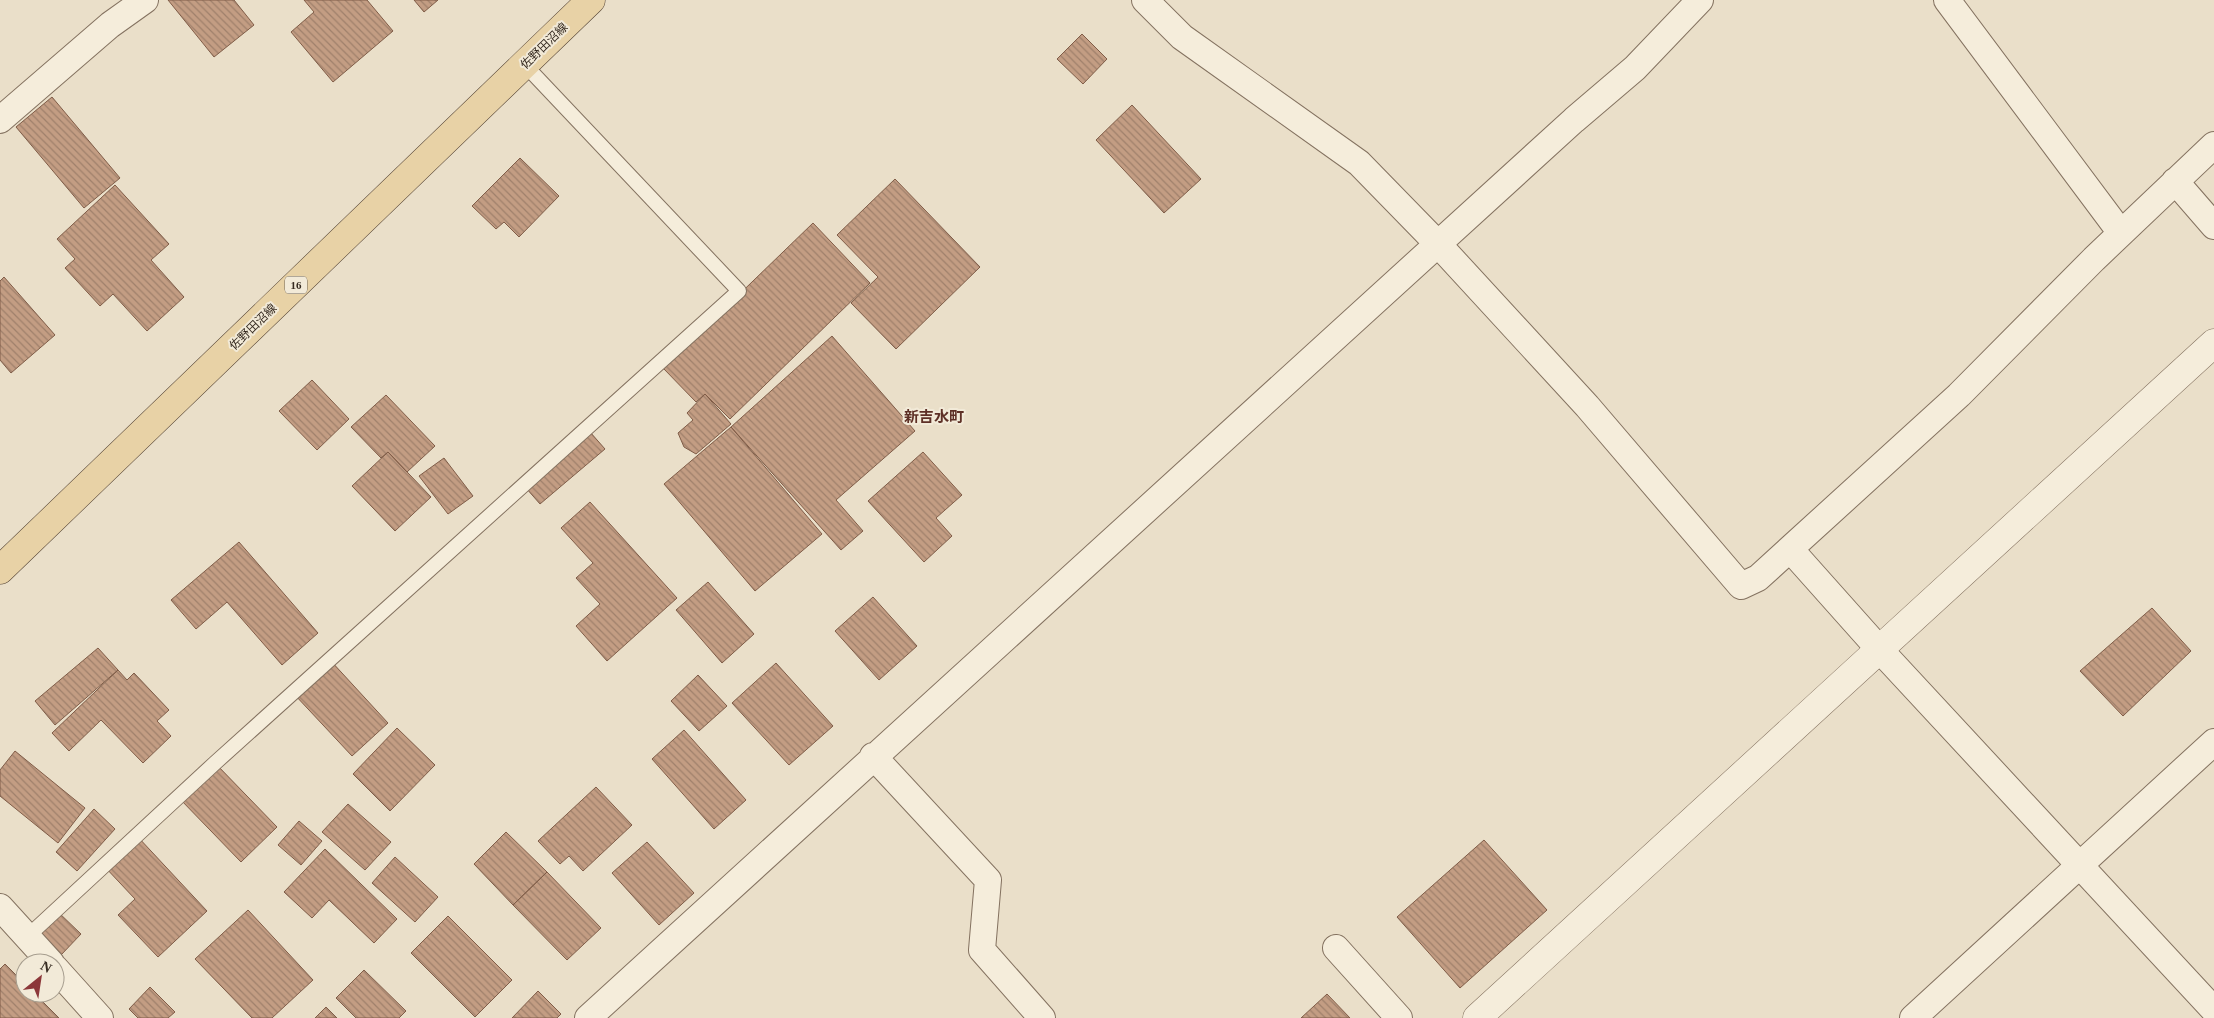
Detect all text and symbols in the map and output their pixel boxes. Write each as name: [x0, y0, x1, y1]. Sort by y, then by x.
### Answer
street label: 佐野田沼線: [518, 20, 570, 72]
road number: 16: [285, 276, 307, 294]
street label: 佐野田沼線: [227, 301, 279, 353]
district label: 新吉水町: [904, 409, 964, 425]
north arrow: [15, 953, 65, 1003]
text: N: [38, 958, 54, 976]

